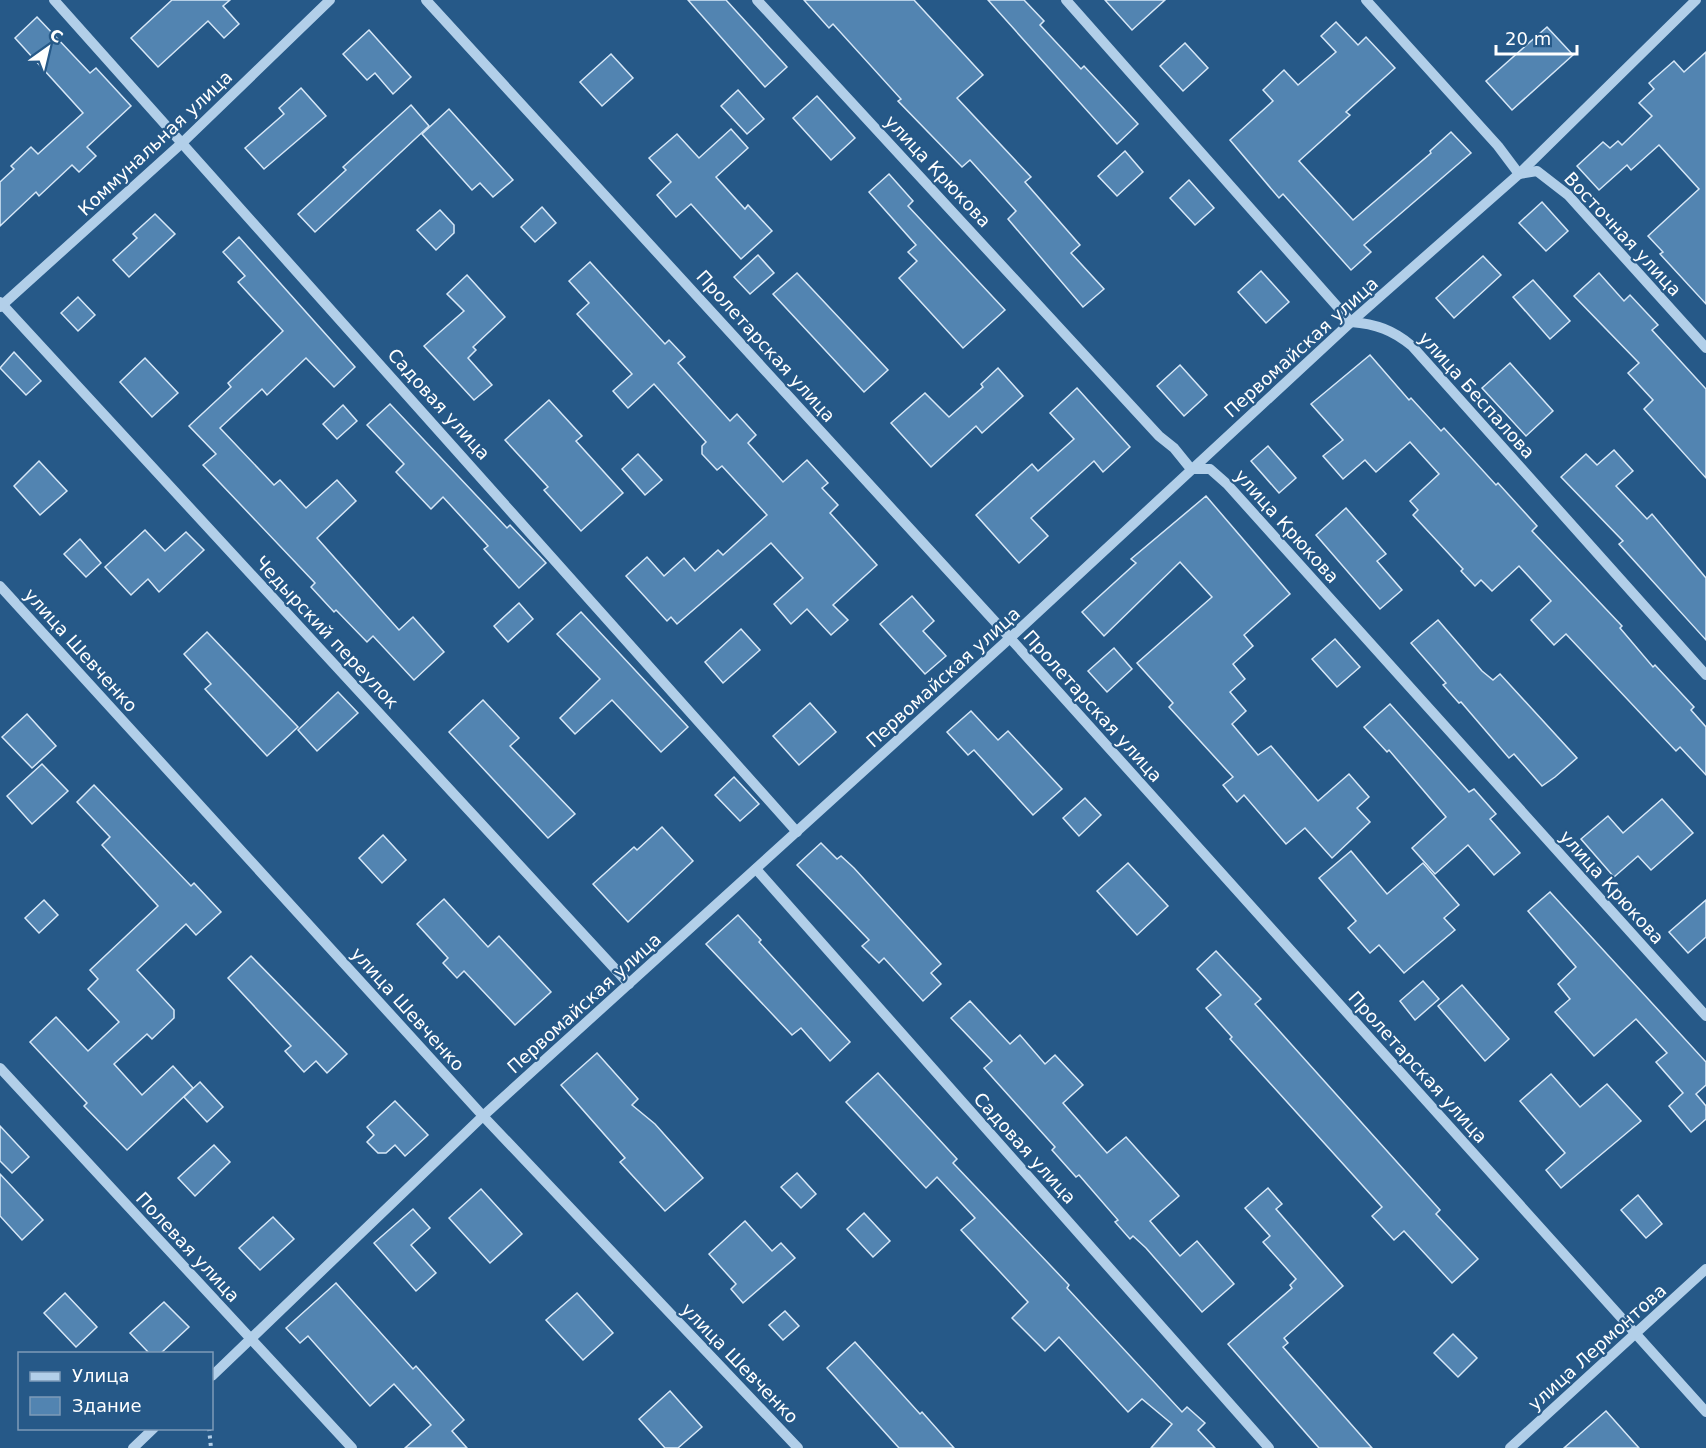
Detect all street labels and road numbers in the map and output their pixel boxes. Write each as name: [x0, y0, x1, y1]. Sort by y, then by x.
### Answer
street label: Коммунальная улица: [74, 66, 236, 220]
street label: улица Крюкова: [881, 111, 995, 231]
street label: Восточная улица: [1560, 168, 1686, 300]
street label: Пролетарская улица: [692, 266, 840, 426]
street label: Первомайская улица: [1220, 272, 1382, 422]
street label: улица Беспалова: [1415, 327, 1539, 463]
street label: Садовая улица: [384, 344, 494, 464]
street label: улица Крюкова: [1230, 465, 1344, 587]
street label: Чедырский переулок: [251, 551, 403, 713]
street label: улица Шевченко: [20, 584, 142, 716]
street label: Первомайская улица: [862, 602, 1024, 752]
street label: Пролетарская улица: [1019, 626, 1167, 786]
street label: улица Крюкова: [1555, 826, 1669, 948]
street label: Первомайская улица: [503, 928, 665, 1078]
street label: улица Шевченко: [347, 943, 469, 1075]
street label: Пролетарская улица: [1344, 987, 1492, 1147]
street label: Садовая улица: [970, 1088, 1080, 1208]
street label: Полевая улица: [132, 1188, 244, 1306]
street label: улица Лермонтова: [1524, 1280, 1670, 1414]
street label: улица Шевченко: [677, 1298, 803, 1428]

